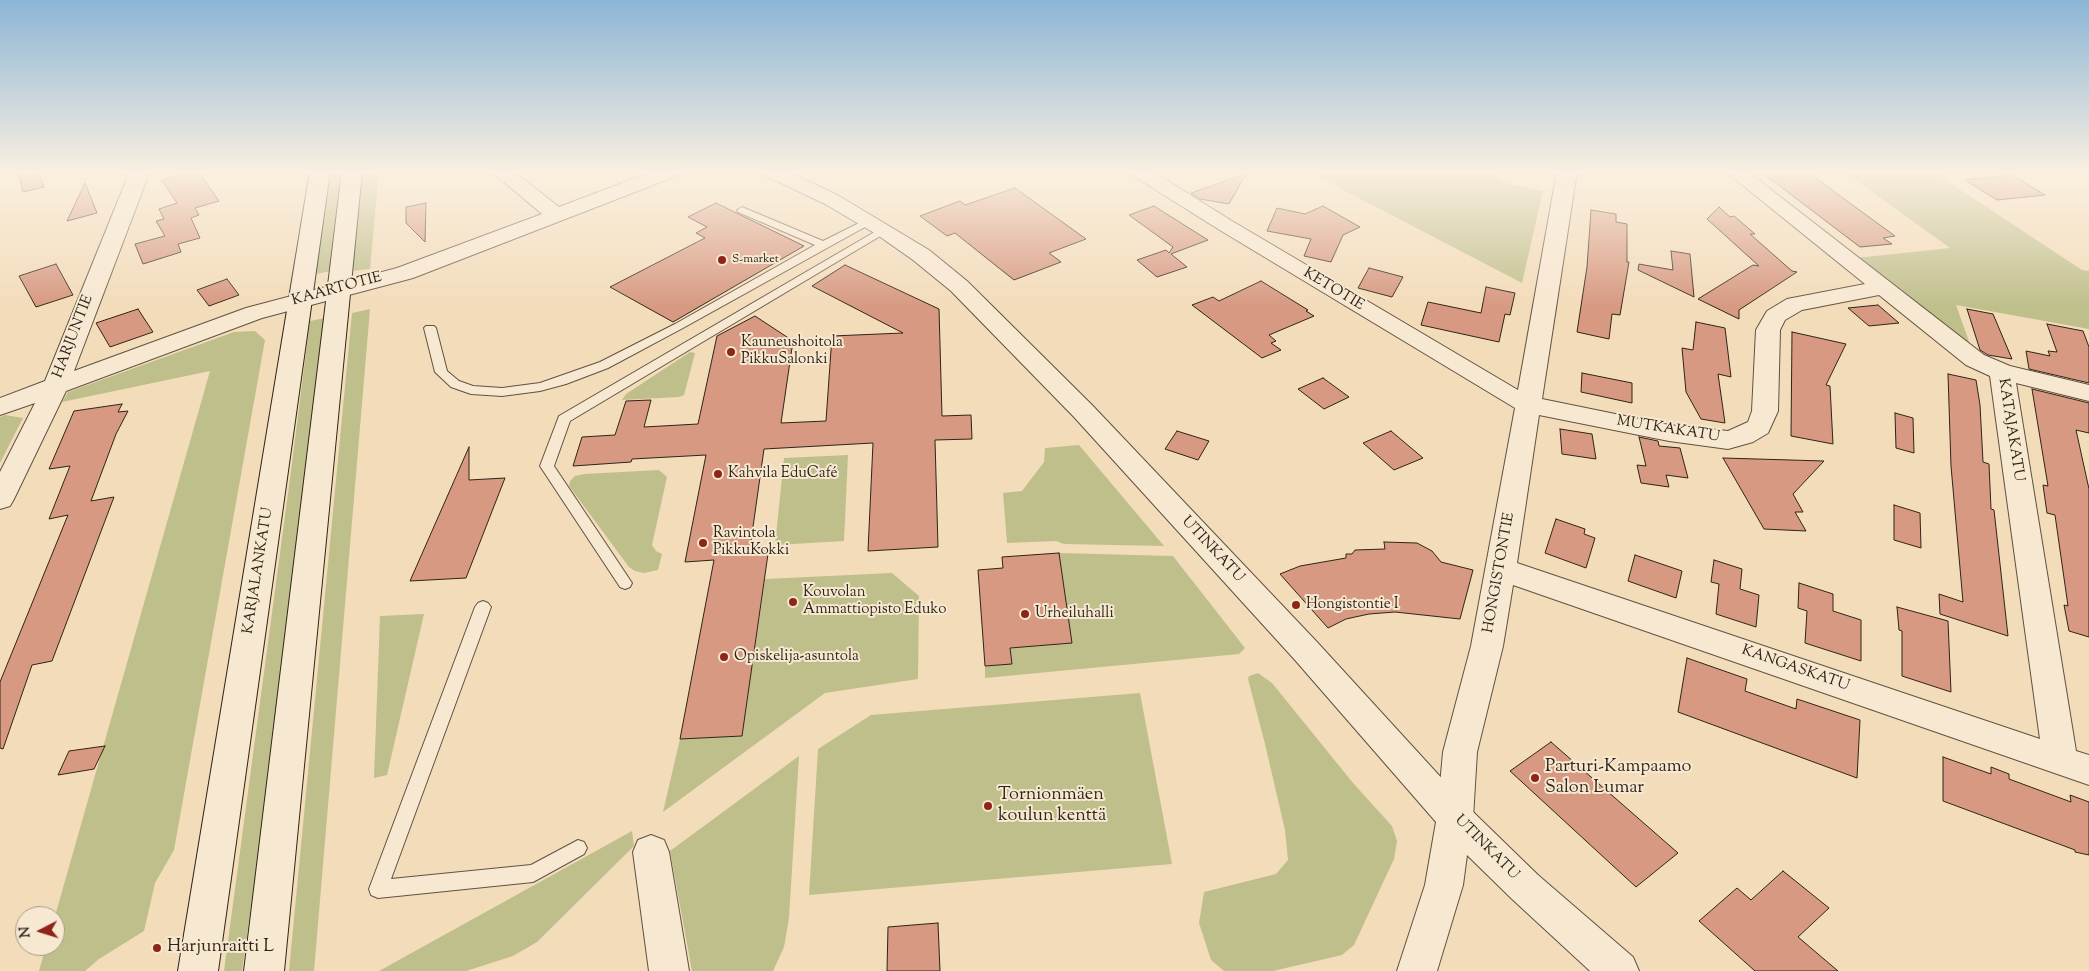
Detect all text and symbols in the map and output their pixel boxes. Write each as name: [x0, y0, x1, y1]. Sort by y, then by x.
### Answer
place label: S-market: [732, 253, 779, 267]
marker: S-market: [716, 254, 728, 266]
street label: KETOTIE: [1299, 265, 1367, 315]
street label: KAARTOTIE: [290, 269, 384, 311]
street label: HARJUNTIE: [50, 293, 98, 381]
place label: Kauneushoitola PikkuSalonki: [741, 334, 843, 369]
marker: Kauneushoitola PikkuSalonki: [725, 346, 737, 358]
street label: KATAJAKATU: [1993, 377, 2027, 483]
street label: MUTKAKATU: [1615, 413, 1721, 447]
place label: Kahvila EduCafé: [728, 465, 838, 483]
marker: Kahvila EduCafé: [712, 468, 724, 480]
street label: KARJALANKATU: [240, 506, 278, 636]
street label: HONGISTONTIE: [1481, 511, 1519, 635]
street label: UTINKATU: [1177, 513, 1247, 587]
place label: Ravintola PikkuKokki: [713, 525, 789, 560]
marker: Ravintola PikkuKokki: [697, 537, 709, 549]
place label: Kouvolan Ammattiopisto Eduko: [803, 584, 946, 619]
marker: Kouvolan Ammattiopisto Eduko: [787, 596, 799, 608]
place label: Hongistontie I: [1306, 596, 1399, 614]
marker: Hongistontie I: [1290, 599, 1302, 611]
place label: Urheiluhalli: [1035, 605, 1114, 623]
marker: Urheiluhalli: [1019, 608, 1031, 620]
street label: KANGASKATU: [1739, 642, 1851, 696]
place label: Opiskelija-asuntola: [734, 648, 859, 666]
marker: Opiskelija-asuntola: [718, 651, 730, 663]
place label: Parturi-Kampaamo Salon Lumar: [1545, 757, 1691, 800]
marker: Parturi-Kampaamo Salon Lumar: [1529, 772, 1541, 784]
place label: Tornionmäen koulun kenttä: [998, 785, 1106, 828]
marker: Tornionmäen koulun kenttä: [982, 800, 994, 812]
street label: UTINKATU: [1450, 812, 1522, 884]
north arrow: [15, 906, 65, 956]
text: N: [16, 926, 37, 939]
place label: Harjunraitti L: [167, 937, 274, 959]
marker: Harjunraitti L: [151, 942, 163, 954]

